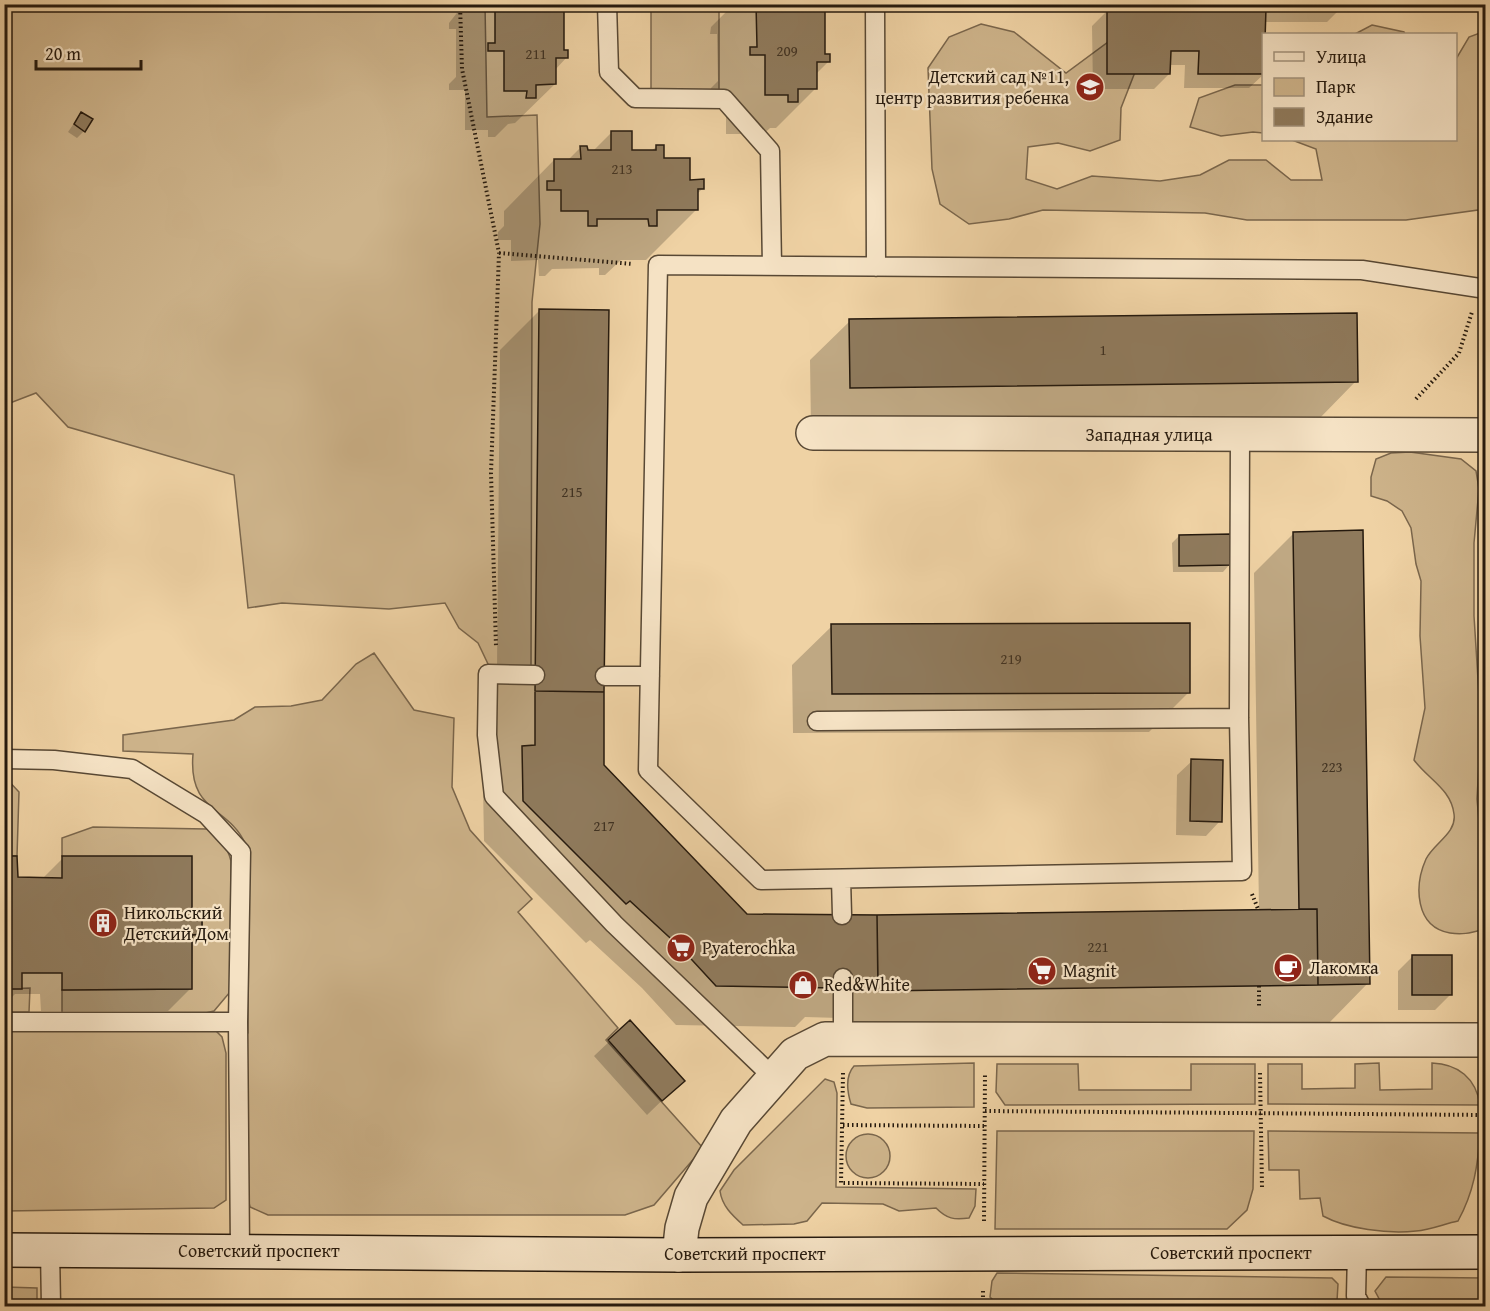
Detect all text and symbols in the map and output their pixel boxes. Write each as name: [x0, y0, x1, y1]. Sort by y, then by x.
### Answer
scale bar: [36, 33, 141, 71]
legend: [1262, 33, 1457, 141]
text: 20 m: [45, 40, 81, 67]
house number: 209: [776, 40, 798, 61]
house number: 211: [525, 43, 547, 64]
text: Улица: [1316, 43, 1367, 70]
place label: Детский сад №11, центр развития ребенка: [875, 63, 1069, 111]
school or university icon: Детский сад №11, центр развития ребенка: [1074, 71, 1106, 103]
text: Парк: [1316, 73, 1356, 100]
text: Здание: [1316, 103, 1373, 130]
house number: 213: [611, 158, 633, 179]
house number: 1: [1099, 339, 1107, 360]
street label: Западная улица: [1085, 421, 1213, 448]
house number: 215: [561, 481, 583, 502]
house number: 219: [1000, 648, 1022, 669]
house number: 223: [1321, 756, 1343, 777]
house number: 217: [593, 815, 615, 836]
place label: Никольский Детский Дом: [123, 899, 229, 947]
building icon: Никольский Детский Дом: [87, 907, 119, 939]
supermarket icon: Pyaterochka: [665, 932, 697, 964]
place label: Pyaterochka: [702, 934, 796, 961]
house number: 221: [1087, 936, 1109, 957]
cafe icon: Лакомка: [1272, 952, 1304, 984]
place label: Лакомка: [1309, 954, 1379, 981]
supermarket icon: Magnit: [1026, 955, 1058, 987]
place label: Magnit: [1063, 957, 1117, 984]
shop icon: Red&White: [787, 969, 819, 1001]
place label: Red&White: [824, 971, 910, 998]
street label: Советский проспект: [178, 1237, 340, 1264]
street label: Советский проспект: [1150, 1239, 1312, 1266]
street label: Советский проспект: [664, 1240, 826, 1267]

